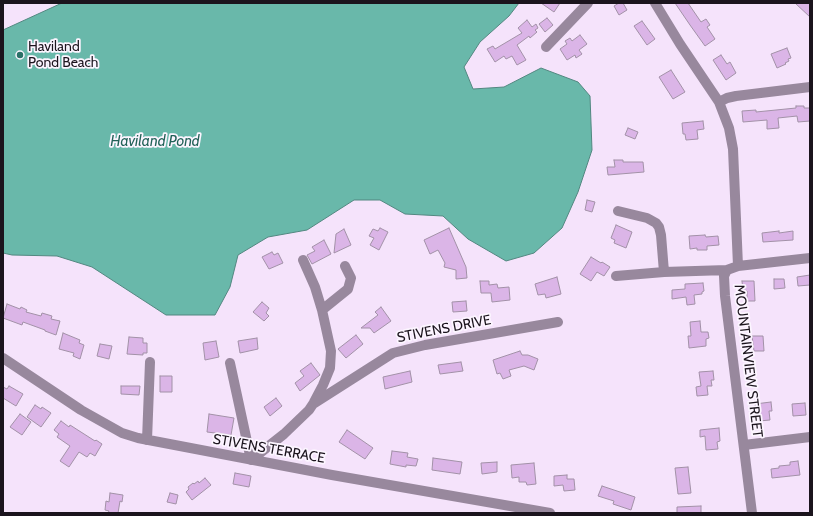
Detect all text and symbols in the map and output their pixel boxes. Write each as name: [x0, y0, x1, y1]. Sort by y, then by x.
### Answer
place label: Haviland Pond Beach: [28, 39, 98, 72]
marker: Haviland Pond Beach: [15, 50, 25, 60]
water label: Haviland Pond: [110, 133, 200, 151]
street label: MOUNTAINVIEW STREET: [730, 283, 766, 439]
street label: STIVENS DRIVE: [396, 312, 492, 346]
street label: STIVENS TERRACE: [212, 431, 326, 467]

